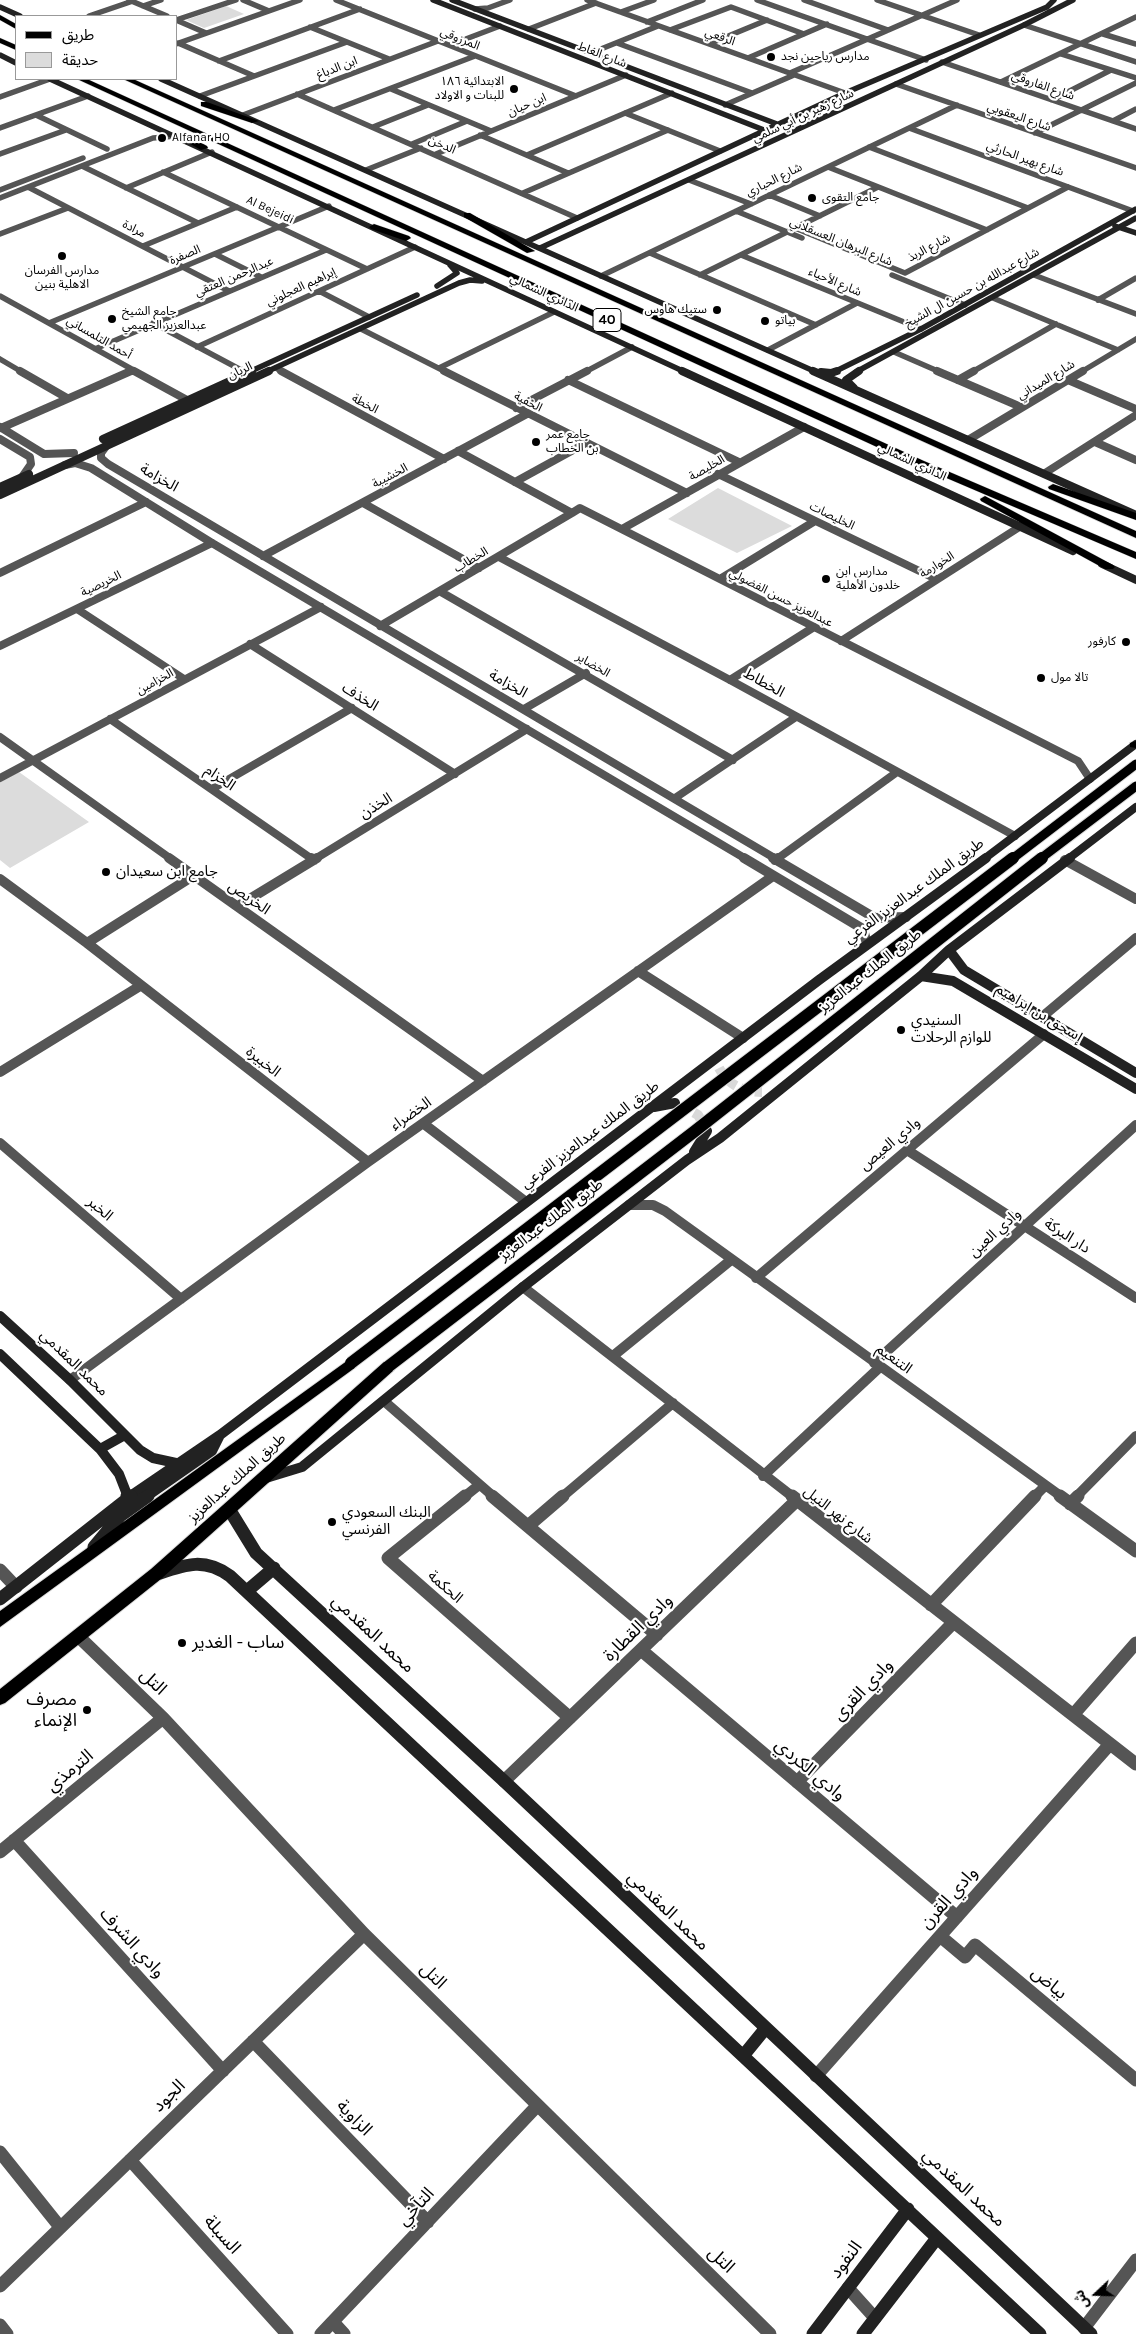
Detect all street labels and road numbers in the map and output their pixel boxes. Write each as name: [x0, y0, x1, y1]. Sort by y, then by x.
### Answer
street label: المرزوقي: [438, 25, 482, 53]
street label: الرقعي: [703, 25, 737, 49]
street label: شارع الغاط: [575, 39, 629, 71]
street label: ابن الدباغ: [314, 54, 360, 82]
street label: شارع الفاروقي: [1010, 69, 1076, 103]
street label: شارع زهير بن أبي سلمي: [750, 86, 856, 146]
street label: ابن حيان: [505, 90, 549, 120]
street label: شارع اليعقوبي: [985, 99, 1053, 135]
street label: الدخن: [426, 133, 458, 157]
street label: شارع بهير الحارثي: [984, 138, 1066, 180]
street label: شارع الحباري: [743, 160, 805, 200]
street label: Al Bejeidi: [244, 193, 296, 227]
street label: شارع البرهان العسقلاني: [787, 215, 895, 269]
street label: مرادة: [120, 217, 148, 241]
street label: شارع الربذ: [905, 231, 953, 265]
street label: الصفرة: [167, 242, 203, 268]
street label: شارع عبدالله بن حسين ال الشيخ: [902, 245, 1042, 331]
street label: عبدالرحمن العتقي: [193, 254, 275, 300]
street label: شارع الأحياء: [806, 264, 864, 300]
street label: إبراهيم العجلوني: [264, 265, 338, 309]
street label: الدائري الشمالي: [508, 271, 580, 315]
road number: 40: [593, 308, 621, 332]
street label: أحمد التلمساني: [64, 314, 134, 362]
street label: شارع الميداني: [1014, 357, 1078, 403]
street label: الريان: [225, 359, 255, 383]
street label: الخفية: [511, 389, 545, 415]
street label: الخطة: [349, 391, 381, 417]
street label: الدائري الشمالي: [876, 440, 948, 484]
street label: الخليصة: [687, 452, 727, 484]
street label: الخزامة: [137, 460, 181, 496]
street label: الخشيبة: [370, 461, 410, 491]
street label: الخليصات: [807, 499, 857, 533]
street label: الخطاب: [451, 544, 491, 576]
street label: الخوارمة: [917, 549, 957, 581]
street label: عبدالعزيز حسن الفضولي: [727, 566, 835, 630]
street label: الخريصية: [78, 568, 124, 600]
street label: الخضاير: [573, 650, 613, 680]
street label: الخطاط: [740, 664, 788, 702]
street label: الخزامين: [134, 666, 176, 698]
street label: الخزامة: [486, 666, 530, 702]
street label: الخذف: [338, 679, 382, 715]
street label: الخزام: [201, 761, 239, 795]
street label: الخذن: [356, 789, 396, 823]
street label: طريق الملك عبدالعزيز الفرعي: [841, 834, 987, 948]
street label: الخريص: [224, 877, 274, 919]
street label: طريق الملك عبدالعزيز: [815, 925, 925, 1017]
street label: إسحق بن إبراهيم: [992, 980, 1086, 1046]
street label: الخبيرة: [242, 1043, 284, 1081]
street label: طريق الملك عبدالعزيز الفرعي: [517, 1077, 663, 1193]
street label: الخضراء: [387, 1093, 435, 1135]
street label: وادي العيص: [856, 1113, 924, 1175]
street label: طريق الملك عبدالعزيز: [495, 1175, 607, 1265]
street label: الخبر: [83, 1193, 117, 1225]
street label: وادي العين: [965, 1205, 1025, 1261]
street label: دار البركة: [1041, 1215, 1093, 1257]
street label: محمد المقدمي: [36, 1326, 112, 1400]
street label: التنعيم: [873, 1340, 915, 1378]
street label: طريق الملك عبدالعزيز: [184, 1429, 290, 1527]
street label: شارع نهر النيل: [800, 1482, 876, 1548]
street label: الحكمة: [424, 1567, 466, 1607]
street label: محمد المقدمي: [327, 1590, 419, 1678]
street label: وادي القطارة: [599, 1590, 677, 1666]
street label: وادي القرى: [828, 1655, 898, 1725]
street label: التل: [135, 1664, 171, 1700]
street label: وادي الكردي: [770, 1734, 850, 1806]
street label: الترمذي: [42, 1745, 98, 1797]
street label: وادي القرن: [915, 1862, 983, 1934]
street label: محمد المقدمي: [622, 1867, 714, 1955]
street label: وادي الشرف: [95, 1903, 169, 1983]
street label: التل: [415, 1958, 451, 1994]
street label: بياض: [1027, 1962, 1071, 2004]
street label: الجود: [148, 2075, 190, 2117]
street label: الزاوية: [332, 2095, 376, 2141]
street label: محمد المقدمي: [918, 2144, 1010, 2232]
street label: التآخي: [393, 2183, 439, 2231]
street label: السبلة: [199, 2211, 245, 2259]
street label: النفود: [825, 2237, 867, 2283]
street label: التل: [703, 2242, 739, 2278]

